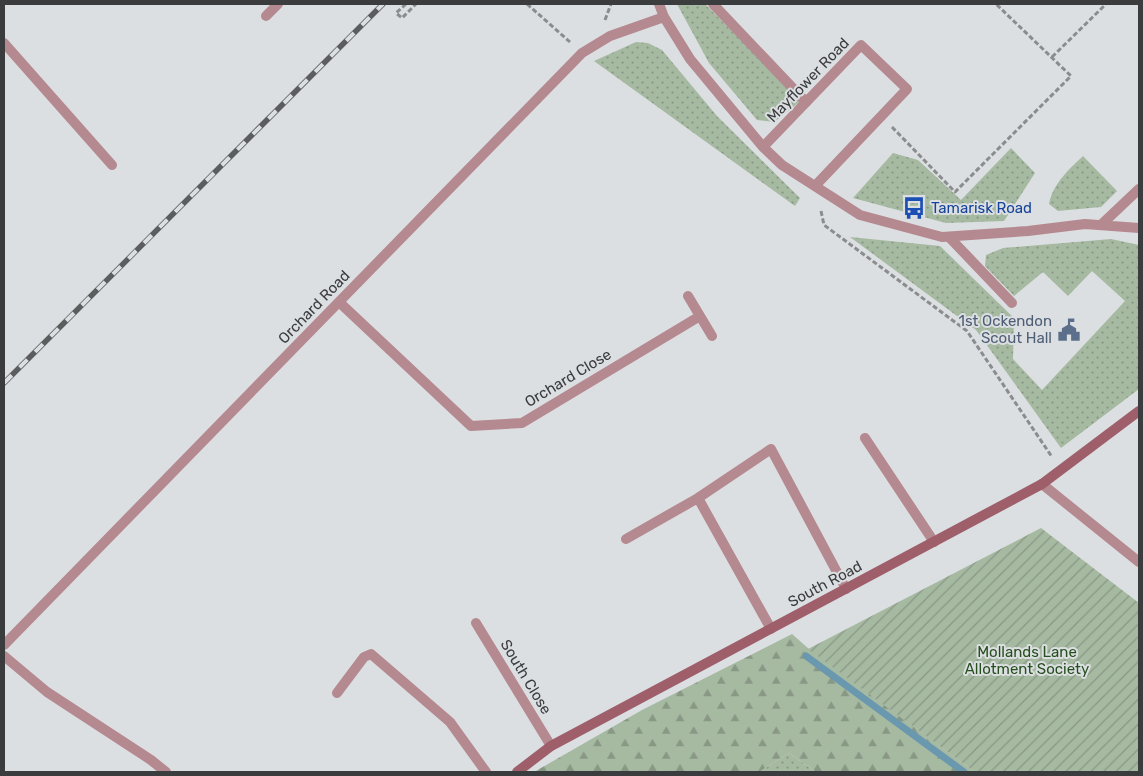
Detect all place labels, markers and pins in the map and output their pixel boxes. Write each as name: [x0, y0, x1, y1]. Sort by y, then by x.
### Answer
bus stop icon: Tamarisk Road: [901, 195, 927, 221]
place label: Tamarisk Road: [931, 199, 1032, 217]
place label: 1st Ockendon Scout Hall: [958, 312, 1052, 347]
public building icon: 1st Ockendon Scout Hall: [1056, 317, 1082, 343]

